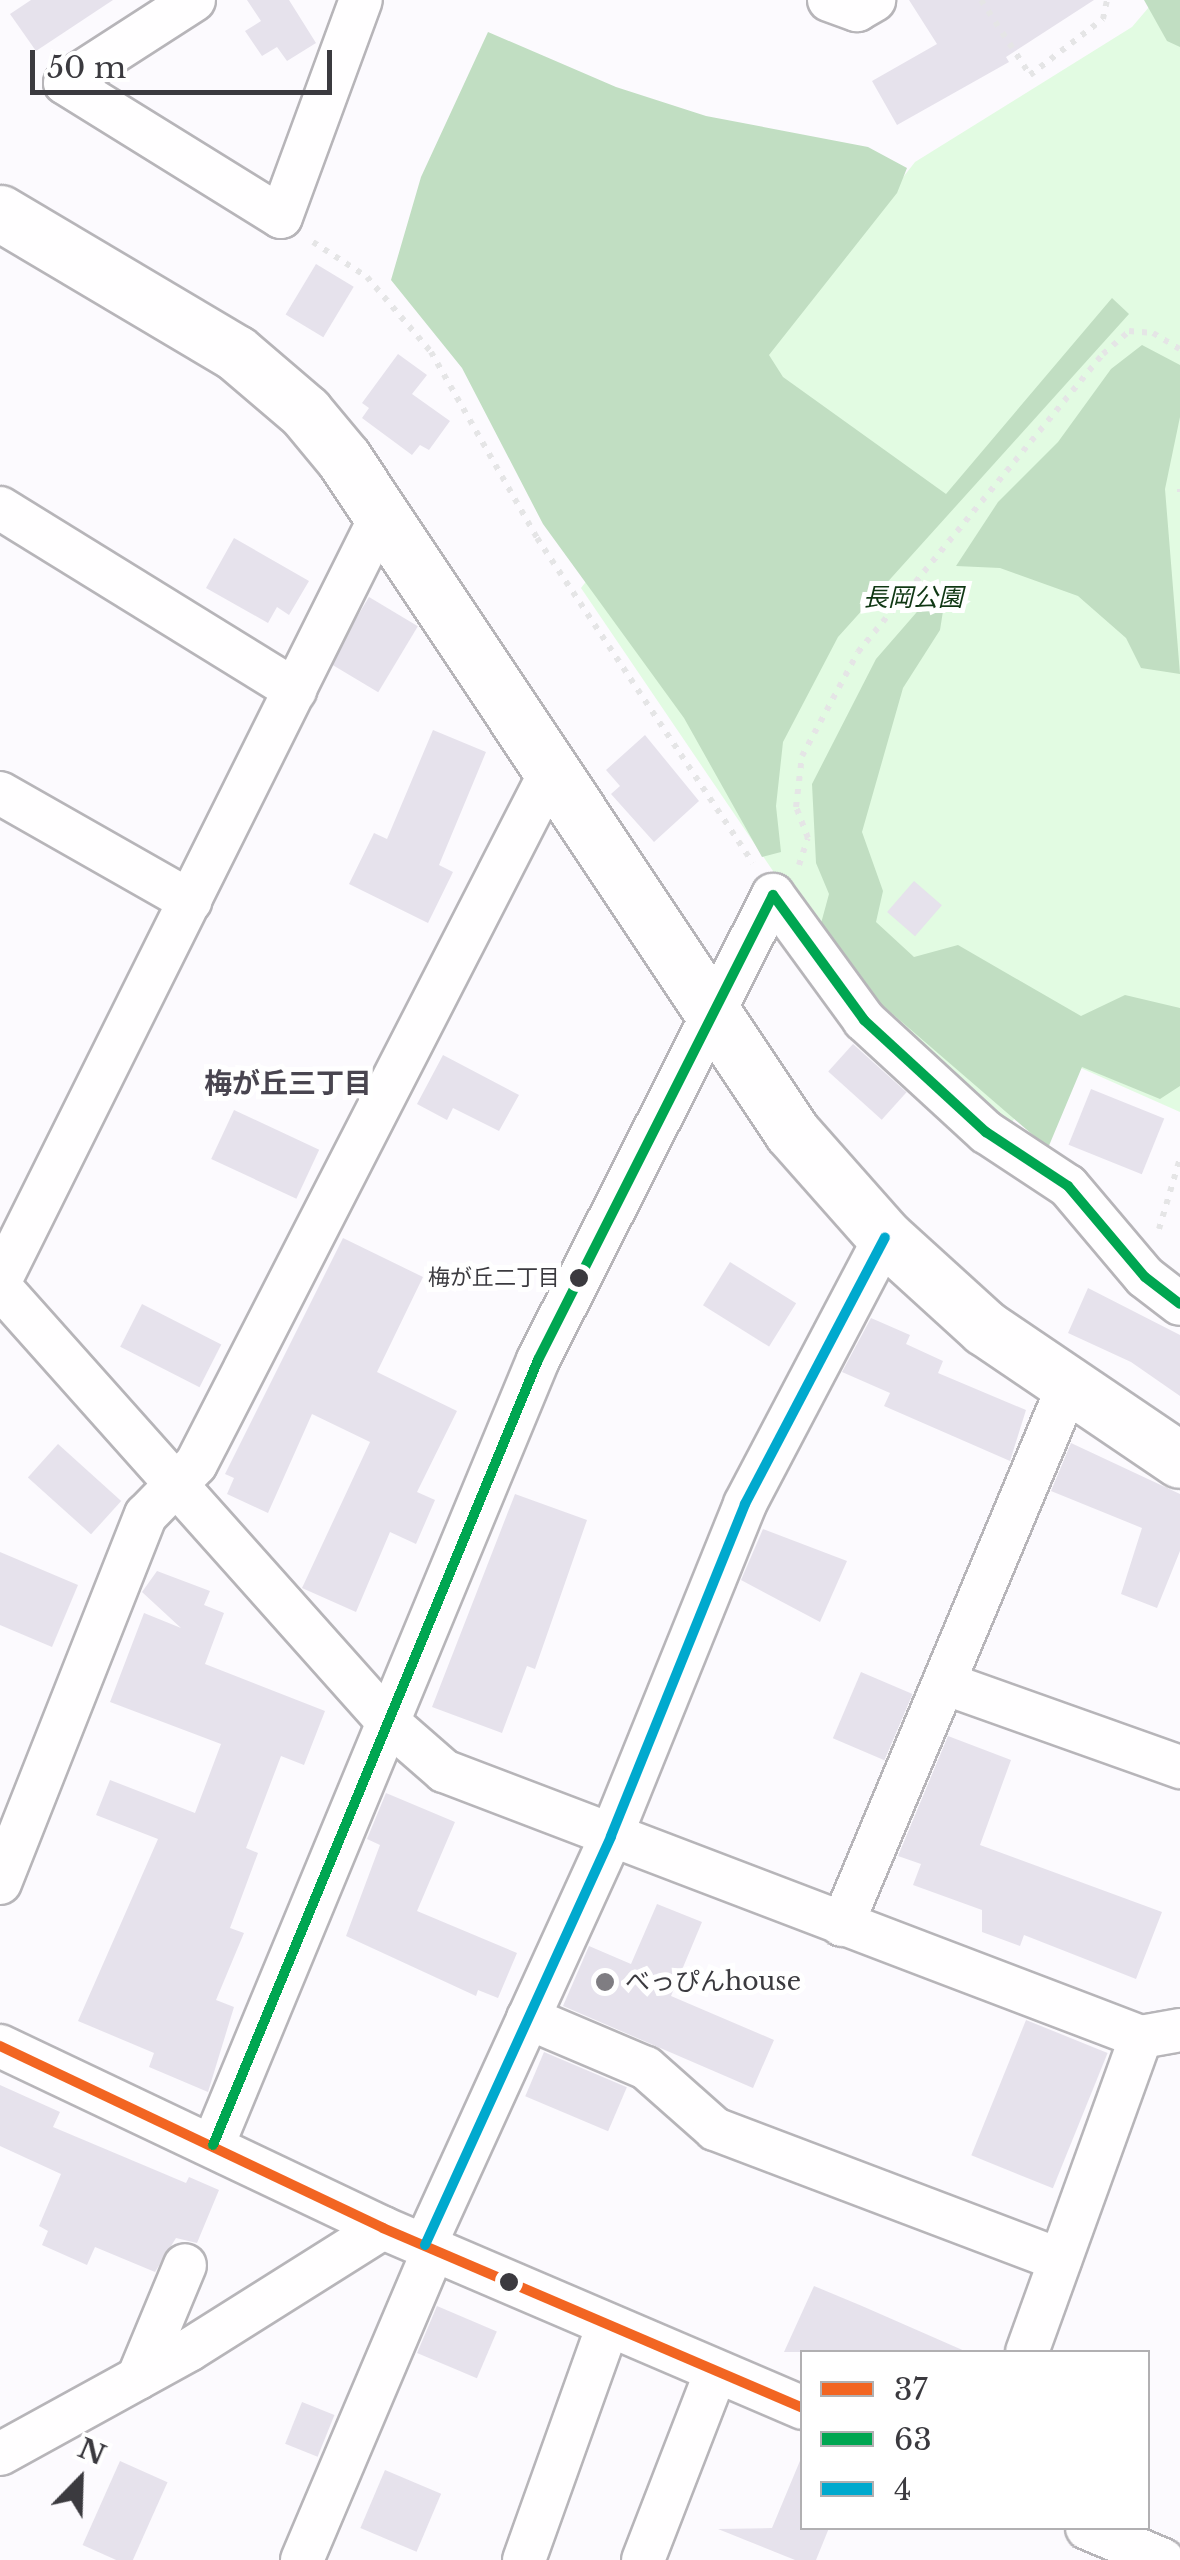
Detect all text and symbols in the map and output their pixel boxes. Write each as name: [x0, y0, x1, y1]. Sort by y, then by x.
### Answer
scale bar: [35, 30, 338, 92]
text: 50 m: [47, 49, 126, 86]
park label: 長岡公園: [863, 583, 963, 613]
district label: 梅が丘三丁目: [204, 1067, 372, 1101]
place label: 梅が丘二丁目: [428, 1265, 560, 1291]
marker: 梅が丘二丁目: [569, 1268, 589, 1288]
place label: べっぴんhouse: [625, 1967, 801, 1997]
marker: べっぴんhouse: [594, 1971, 616, 1993]
unlabelled marker: [499, 2272, 519, 2292]
legend: [800, 2350, 1150, 2530]
text: 37: [894, 2371, 928, 2408]
text: 63: [894, 2421, 932, 2458]
north arrow: [30, 2430, 130, 2530]
text: N: [73, 2431, 111, 2473]
text: 4: [894, 2471, 912, 2508]

